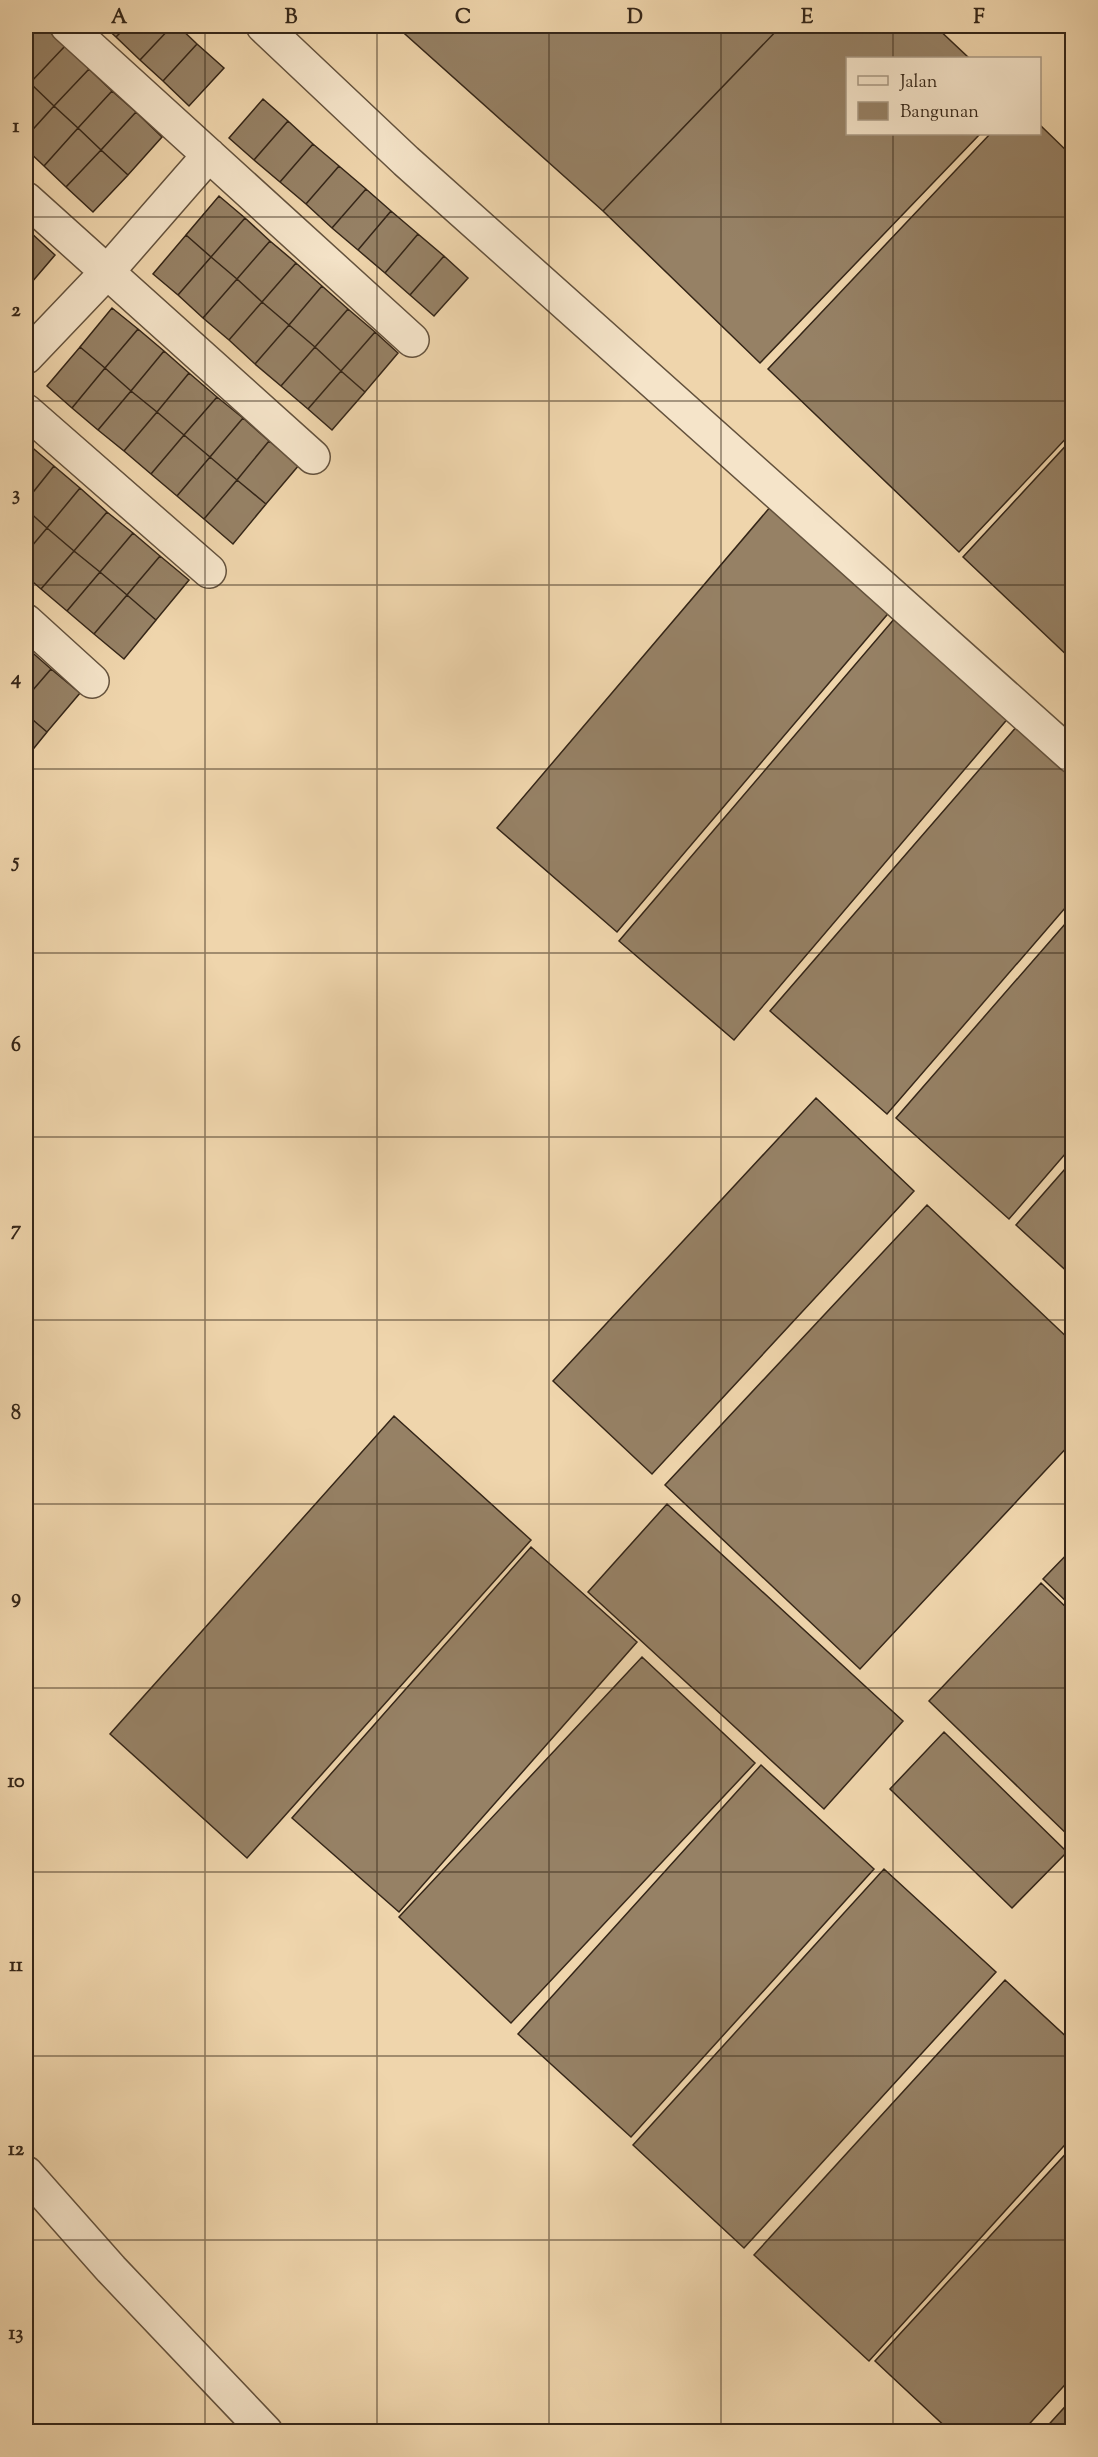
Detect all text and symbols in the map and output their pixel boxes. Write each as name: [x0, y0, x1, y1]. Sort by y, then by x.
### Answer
text: A: [111, 4, 128, 33]
text: B: [285, 4, 298, 33]
text: C: [455, 4, 471, 33]
text: D: [627, 4, 643, 33]
text: E: [801, 4, 814, 33]
text: F: [973, 4, 985, 33]
legend: [846, 57, 1041, 135]
text: Jalan: [899, 70, 938, 96]
text: Bangunan: [900, 100, 979, 126]
text: 1: [13, 113, 20, 142]
text: 2: [11, 297, 21, 326]
text: 3: [12, 481, 20, 510]
text: 4: [10, 665, 21, 694]
text: 5: [11, 848, 20, 877]
text: 6: [11, 1032, 21, 1061]
text: 7: [11, 1216, 22, 1245]
text: 8: [11, 1400, 21, 1429]
text: 9: [11, 1584, 21, 1613]
text: 10: [7, 1768, 25, 1797]
text: 11: [9, 1952, 23, 1981]
text: 12: [8, 2136, 25, 2165]
text: 13: [9, 2320, 23, 2349]

